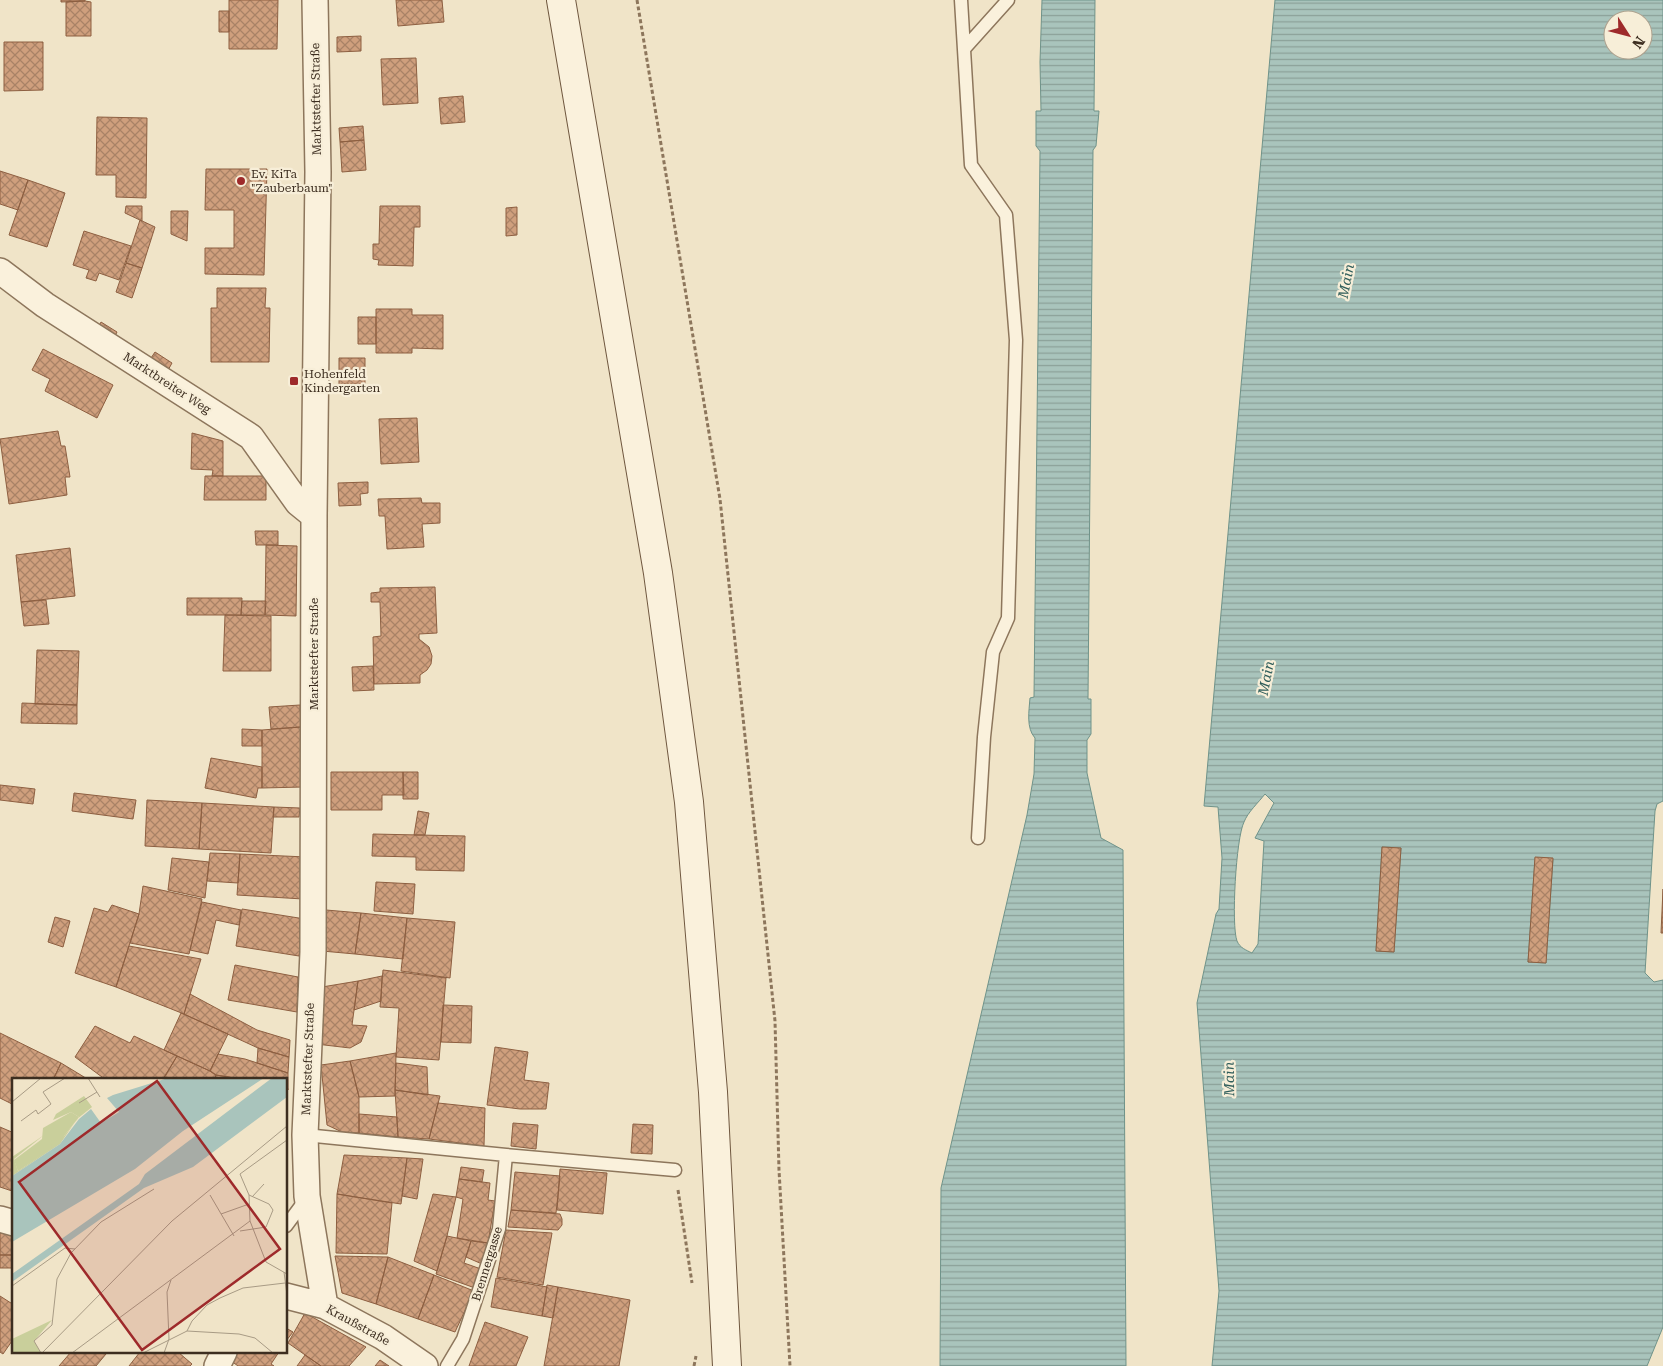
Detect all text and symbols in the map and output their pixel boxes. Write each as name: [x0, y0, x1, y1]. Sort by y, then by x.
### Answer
north arrow: [1603, 10, 1653, 60]
text: N: [1629, 34, 1648, 52]
street label: Marktstefter Straße: [308, 42, 324, 155]
place label: Ev. KiTa "Zauberbaum": [251, 167, 333, 195]
marker: Ev. KiTa "Zauberbaum": [235, 175, 247, 187]
water label: Main: [1335, 262, 1357, 301]
street label: Marktbreiter Weg: [121, 349, 214, 417]
place label: Hohenfeld Kindergarten: [304, 367, 381, 395]
marker: Hohenfeld Kindergarten: [288, 375, 300, 387]
street label: Marktstefter Straße: [307, 597, 321, 710]
water label: Main: [1255, 659, 1277, 698]
street label: Marktstefter Straße: [299, 1002, 317, 1115]
water label: Main: [1221, 1061, 1237, 1097]
inset map: [12, 1078, 288, 1354]
street label: Brennergasse: [469, 1225, 505, 1303]
street label: Kraußstraße: [324, 1302, 393, 1348]

